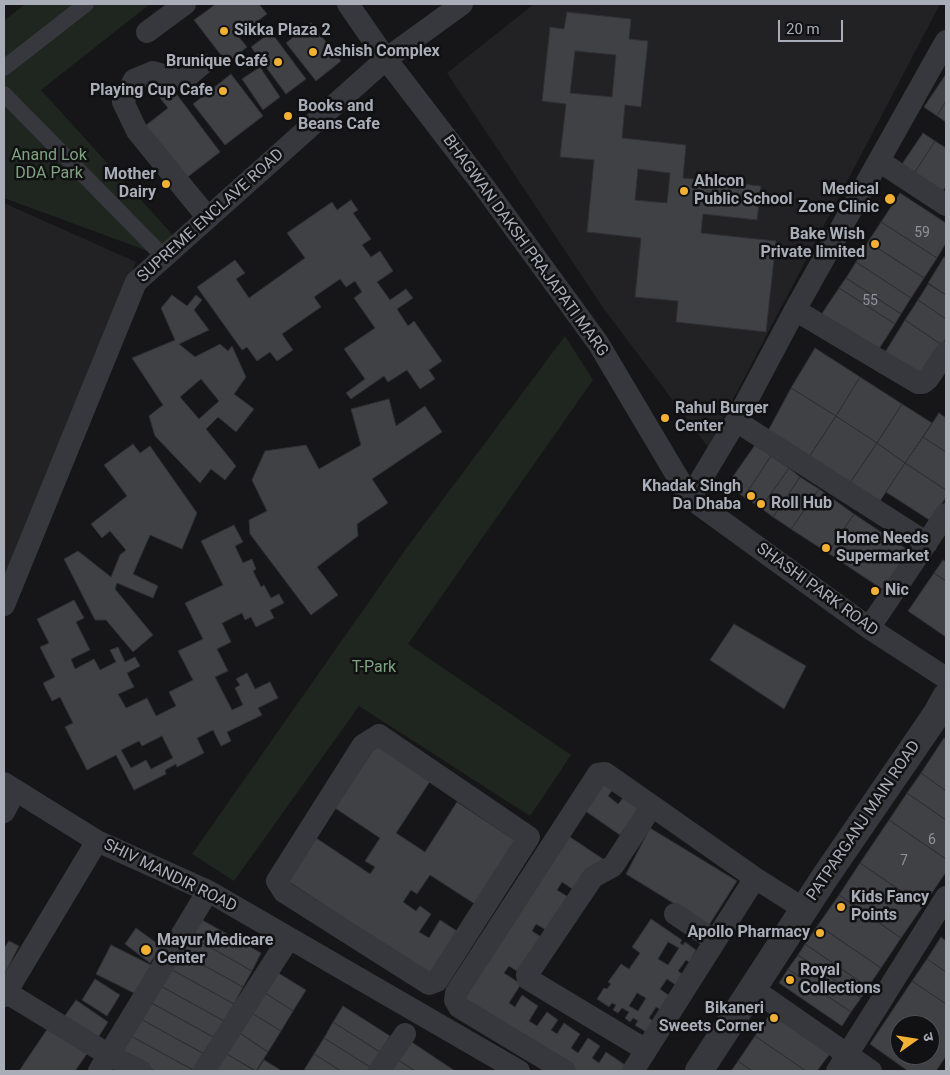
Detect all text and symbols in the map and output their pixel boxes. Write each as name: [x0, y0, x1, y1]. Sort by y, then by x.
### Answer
scale bar: [780, 10, 845, 42]
text: 20 m: [786, 20, 820, 38]
place label: Sikka Plaza 2: [234, 21, 331, 41]
marker: Sikka Plaza 2: [218, 25, 230, 37]
place label: Ashish Complex: [323, 42, 440, 62]
marker: Ashish Complex: [307, 46, 319, 58]
place label: Brunique Café: [166, 52, 268, 72]
marker: Brunique Café: [272, 56, 284, 68]
place label: Playing Cup Cafe: [90, 81, 213, 101]
marker: Playing Cup Cafe: [217, 85, 229, 97]
place label: Books and Beans Cafe: [298, 97, 380, 135]
marker: Books and Beans Cafe: [282, 110, 294, 122]
street label: BHAGWAN DAKSH PRAJAPATI MARG: [438, 131, 612, 361]
street label: SUPREME ENCLAVE ROAD: [134, 145, 288, 287]
park label: Anand Lok DDA Park: [11, 146, 87, 184]
place label: Mother Dairy: [104, 165, 156, 203]
place label: Ahlcon Public School: [694, 172, 792, 210]
marker: Mother Dairy: [160, 178, 172, 190]
place label: Medical Zone Clinic: [798, 180, 879, 218]
marker: Ahlcon Public School: [678, 185, 690, 197]
marker: Medical Zone Clinic: [883, 192, 897, 206]
place label: Bake Wish Private limited: [760, 225, 865, 263]
house number: 59: [914, 225, 930, 241]
marker: Bake Wish Private limited: [869, 238, 881, 250]
house number: 55: [862, 293, 878, 309]
place label: Rahul Burger Center: [675, 399, 768, 437]
marker: Rahul Burger Center: [659, 412, 671, 424]
place label: Khadak Singh Da Dhaba: [642, 477, 741, 515]
marker: Khadak Singh Da Dhaba: [745, 490, 757, 502]
place label: Roll Hub: [771, 494, 832, 514]
marker: Roll Hub: [755, 498, 767, 510]
place label: Home Needs Supermarket: [836, 529, 929, 567]
street label: SHASHI PARK ROAD: [752, 539, 882, 641]
marker: Home Needs Supermarket: [820, 542, 832, 554]
place label: Nic: [885, 581, 909, 601]
marker: Nic: [869, 585, 881, 597]
park label: T-Park: [352, 658, 396, 678]
street label: PATPARGANJ MAIN ROAD: [803, 737, 925, 905]
house number: 6: [928, 832, 936, 848]
street label: SHIV MANDIR ROAD: [100, 835, 240, 917]
house number: 7: [900, 853, 908, 869]
place label: Kids Fancy Points: [851, 888, 929, 926]
marker: Kids Fancy Points: [835, 901, 847, 913]
place label: Apollo Pharmacy: [687, 923, 810, 943]
marker: Apollo Pharmacy: [814, 927, 826, 939]
place label: Mayur Medicare Center: [157, 931, 273, 969]
marker: Mayur Medicare Center: [139, 943, 153, 957]
place label: Royal Collections: [800, 961, 881, 999]
marker: Royal Collections: [784, 974, 796, 986]
place label: Bikaneri Sweets Corner: [659, 999, 764, 1037]
marker: Bikaneri Sweets Corner: [768, 1012, 780, 1024]
north arrow: [890, 1015, 940, 1065]
text: उ: [920, 1031, 937, 1043]

